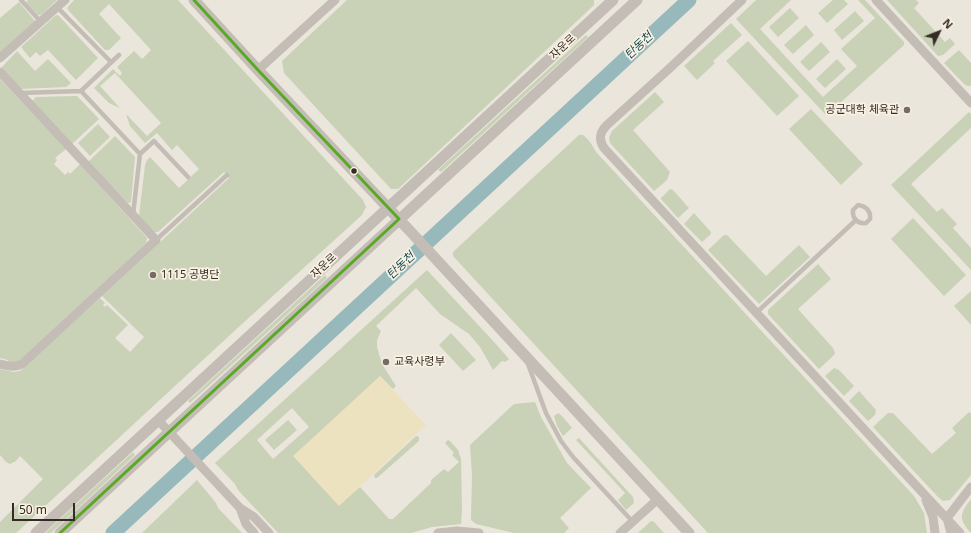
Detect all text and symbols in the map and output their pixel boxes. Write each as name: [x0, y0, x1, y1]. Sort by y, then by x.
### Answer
north arrow: [919, 12, 959, 52]
text: N: [940, 15, 957, 32]
water label: 탄동천: [622, 29, 656, 63]
street label: 자운로: [547, 32, 579, 62]
place label: 공군대학 체육관: [825, 103, 899, 117]
marker: 공군대학 체육관: [902, 105, 912, 115]
unlabelled marker: [349, 166, 359, 176]
water label: 탄동천: [384, 249, 418, 283]
street label: 자운로: [308, 251, 340, 281]
place label: 1115 공병단: [161, 268, 219, 282]
marker: 1115 공병단: [148, 270, 158, 280]
place label: 교육사령부: [394, 355, 445, 369]
marker: 교육사령부: [381, 357, 391, 367]
scale bar: [14, 495, 77, 521]
text: 50 m: [19, 501, 47, 518]

